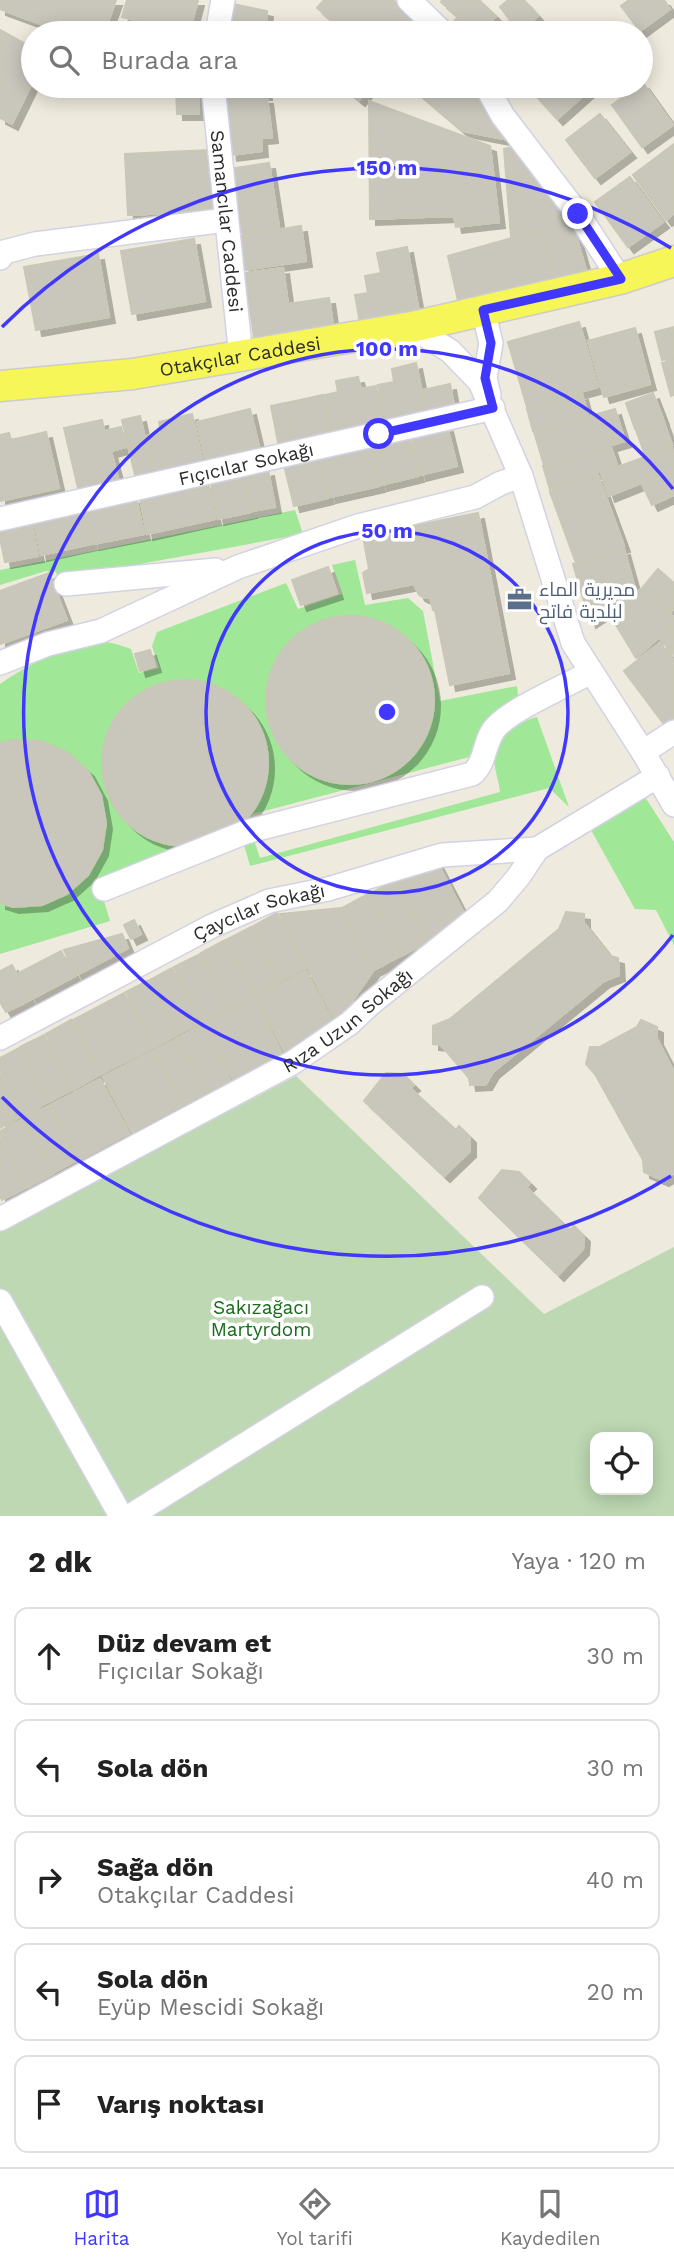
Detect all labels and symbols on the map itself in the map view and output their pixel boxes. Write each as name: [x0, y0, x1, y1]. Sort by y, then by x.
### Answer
street label: Samancılar Caddesi: [206, 129, 248, 314]
text: 150 m: [357, 155, 417, 180]
route end: [562, 198, 593, 229]
street label: Otakçılar Caddesi: [158, 331, 322, 381]
text: 100 m: [356, 336, 418, 361]
route start: [363, 418, 394, 449]
street label: Fıçıcılar Sokağı: [176, 437, 316, 490]
text: 50 m: [361, 518, 413, 543]
place label: مديرية الماء لبلدية فاتح: [539, 578, 635, 625]
office icon: مديرية الماء لبلدية فاتح: [505, 586, 533, 614]
centre of rings: [375, 700, 399, 724]
street label: Çaycılar Sokağı: [189, 878, 327, 946]
street label: Rıza Uzun Sokağı: [279, 963, 417, 1077]
park label: Sakızağacı Martyrdom: [211, 1296, 311, 1341]

